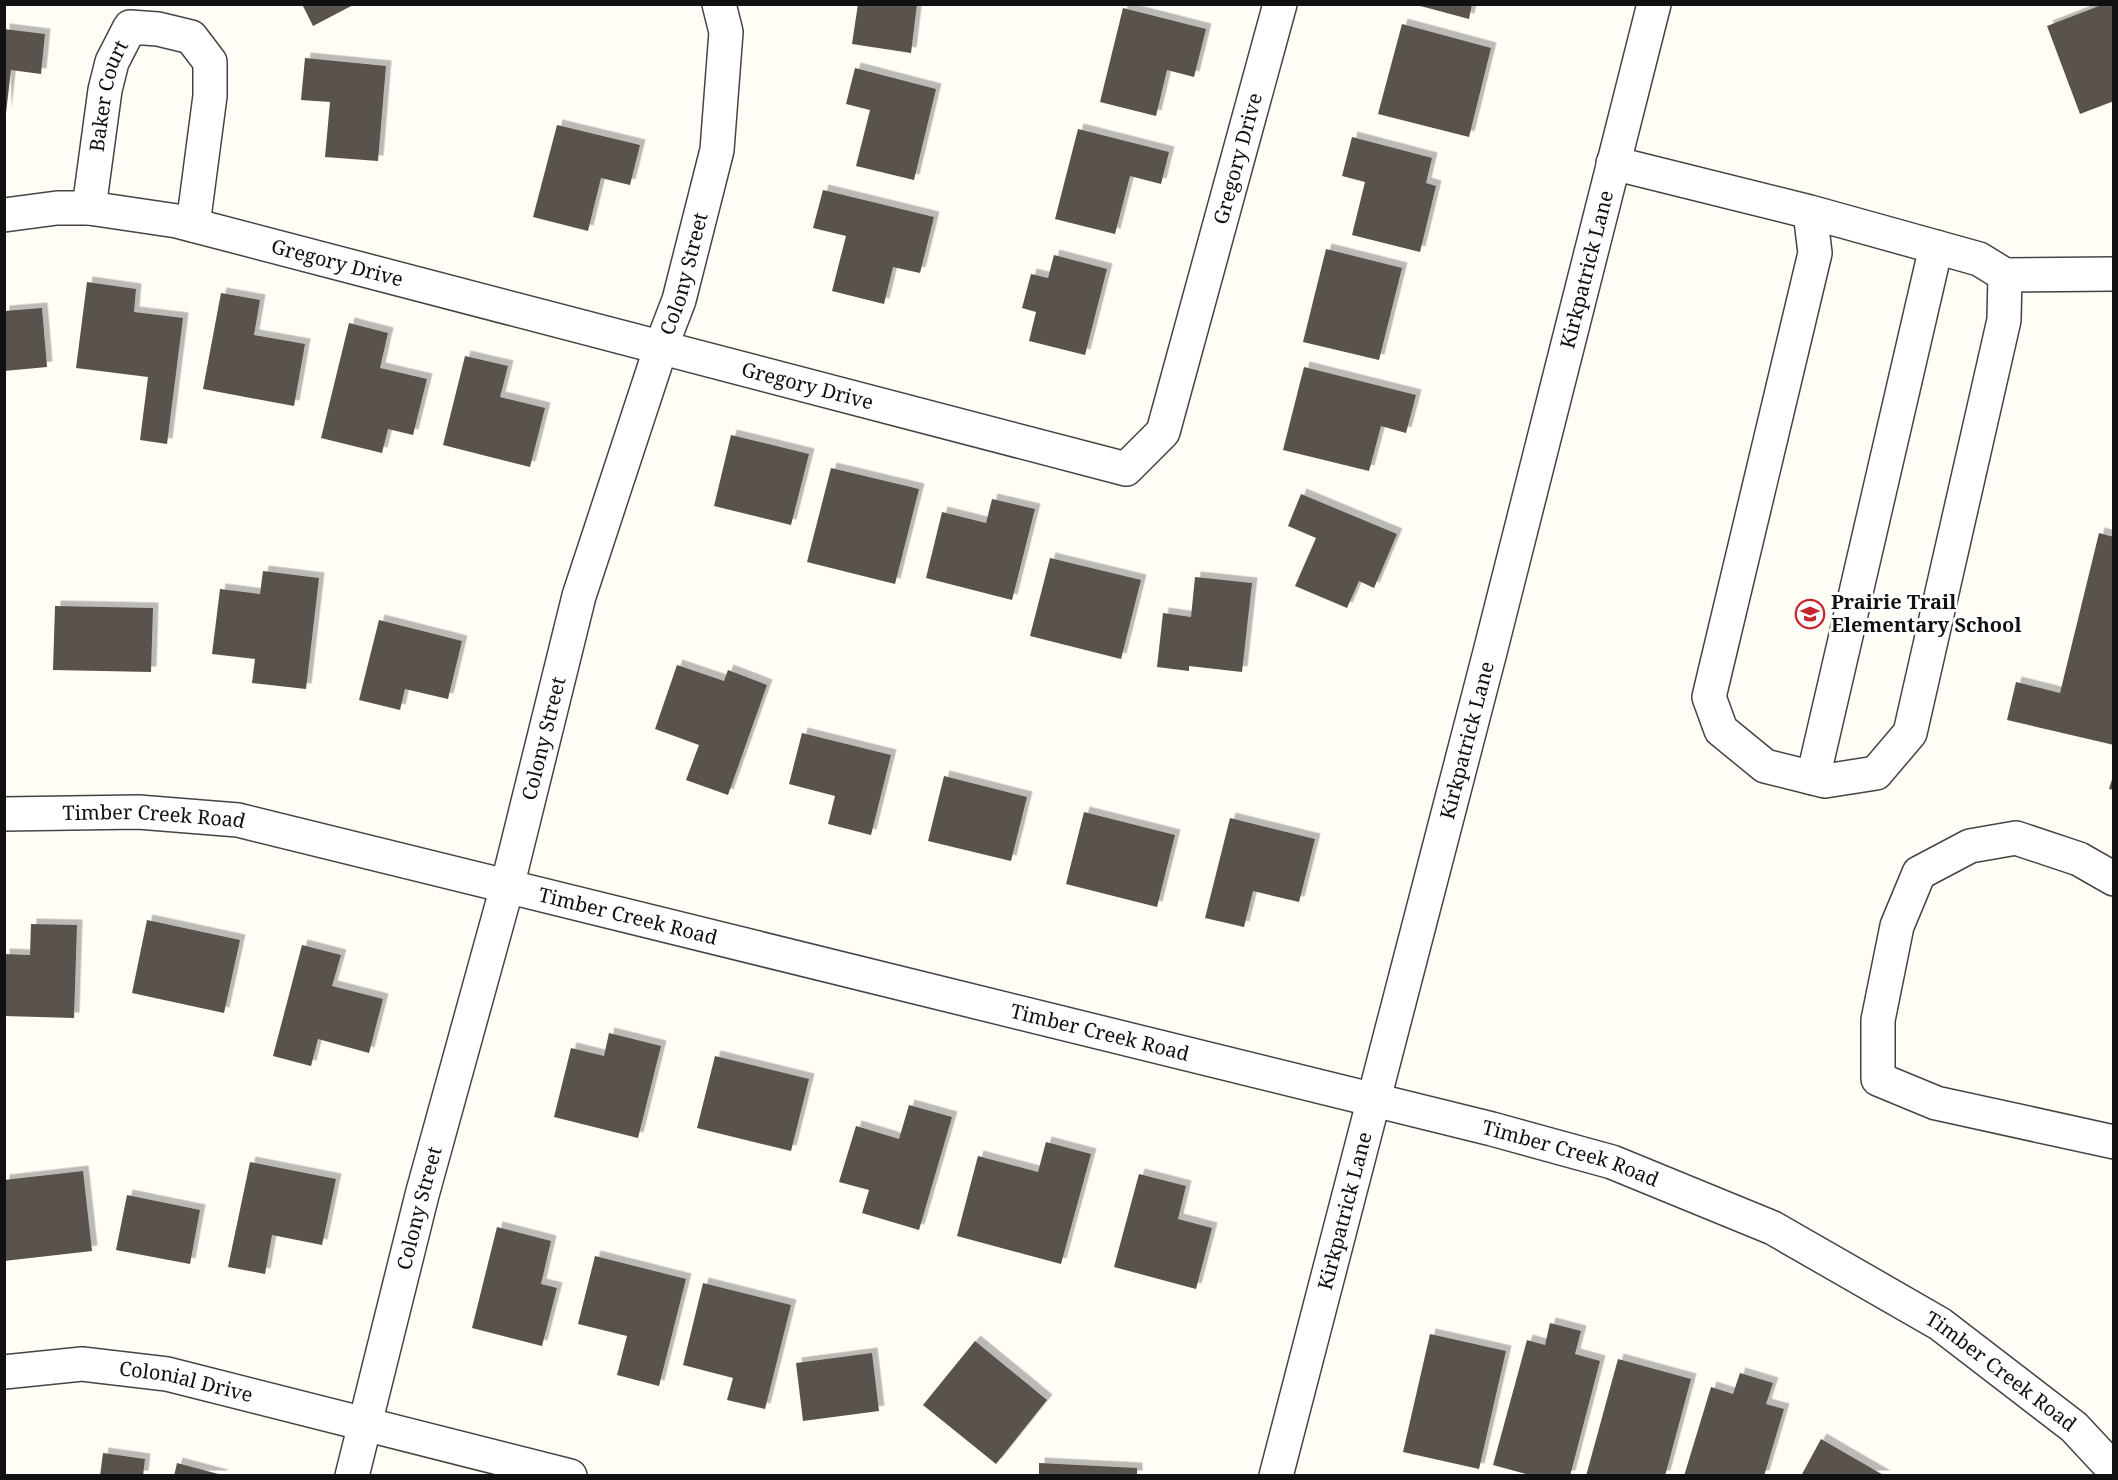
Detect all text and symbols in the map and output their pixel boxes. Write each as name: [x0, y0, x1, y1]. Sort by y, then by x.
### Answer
street label: Baker Court: [83, 35, 134, 153]
street label: Gregory Drive: [1206, 90, 1268, 227]
street label: Kirkpatrick Lane: [1553, 187, 1619, 351]
street label: Colony Street: [653, 209, 714, 339]
street label: Gregory Drive: [268, 232, 406, 293]
street label: Gregory Drive: [739, 355, 876, 415]
place label: Prairie Trail Elementary School: [1831, 588, 2021, 638]
school or university icon: Prairie Trail Elementary School: [1794, 598, 1826, 630]
street label: Kirkpatrick Lane: [1433, 658, 1500, 822]
street label: Colony Street: [515, 674, 572, 803]
street label: Timber Creek Road: [62, 798, 249, 834]
street label: Timber Creek Road: [536, 881, 720, 951]
street label: Timber Creek Road: [1008, 997, 1192, 1067]
street label: Timber Creek Road: [1480, 1113, 1663, 1193]
street label: Kirkpatrick Lane: [1311, 1129, 1378, 1292]
street label: Colony Street: [390, 1143, 448, 1273]
street label: Timber Creek Road: [1921, 1305, 2082, 1437]
street label: Colonial Drive: [118, 1354, 256, 1408]

